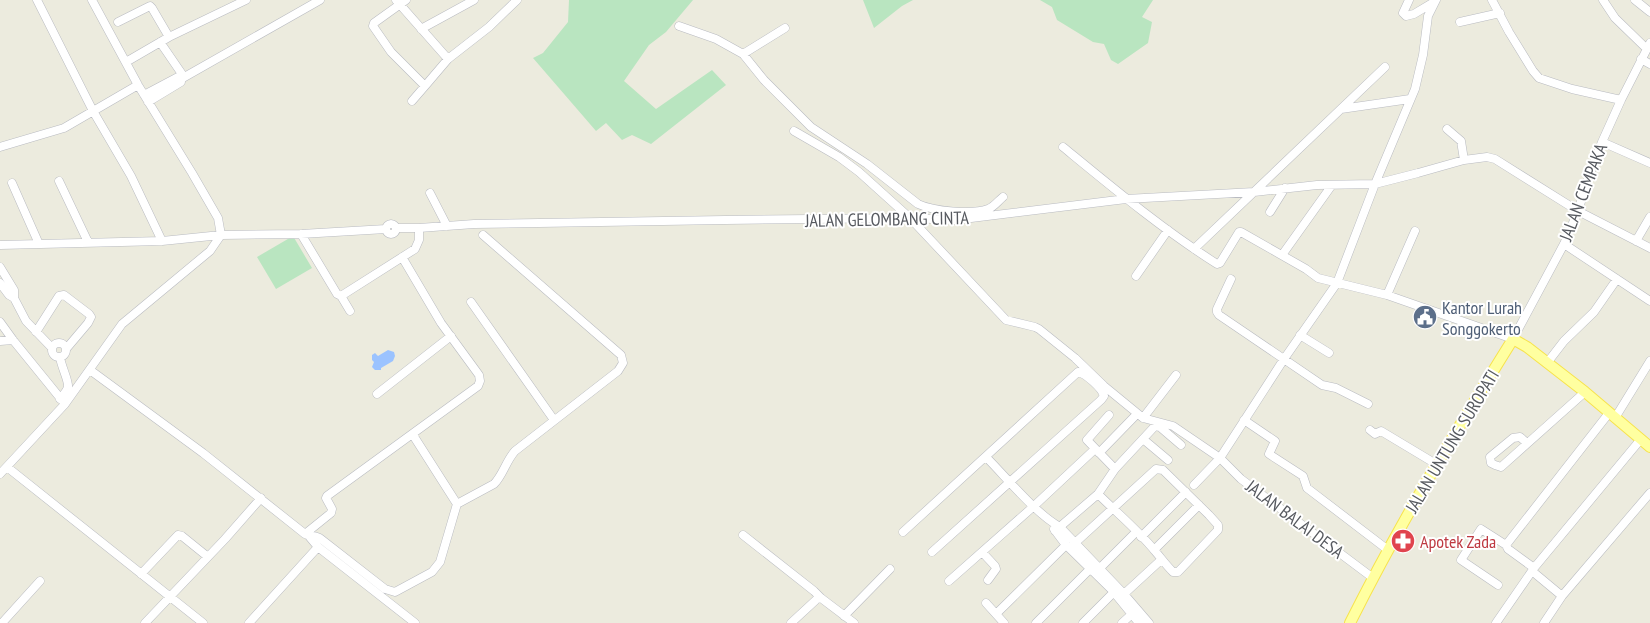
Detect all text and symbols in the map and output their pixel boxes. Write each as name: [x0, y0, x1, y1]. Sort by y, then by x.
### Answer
street label: JALAN CEMPAKA: [1554, 140, 1612, 245]
street label: JALAN GELOMBANG CINTA: [804, 206, 970, 232]
place label: Kantor Lurah Songgokerto: [1442, 296, 1522, 340]
public building icon: Kantor Lurah Songgokerto: [1412, 304, 1438, 330]
street label: JALAN UNTUNG SUROPATI: [1400, 365, 1504, 518]
street label: JALAN BALAI DESA: [1241, 474, 1349, 564]
pharmacy icon: Apotek Zada: [1390, 528, 1416, 554]
place label: Apotek Zada: [1420, 530, 1496, 553]

